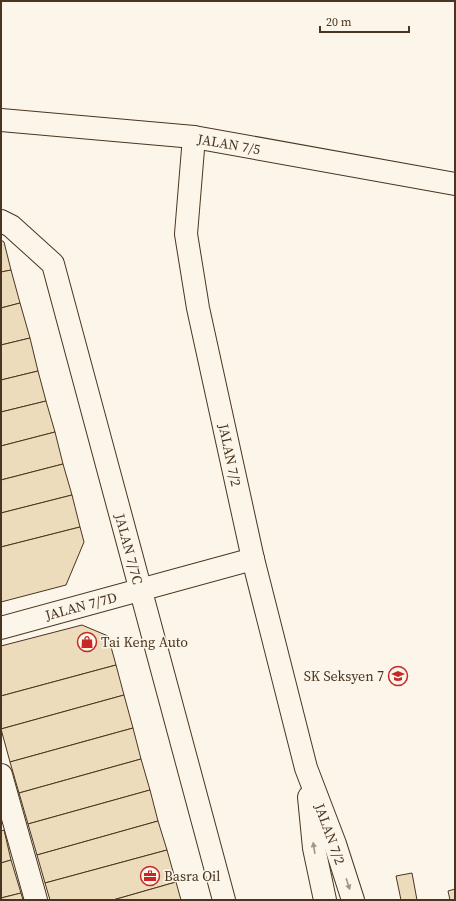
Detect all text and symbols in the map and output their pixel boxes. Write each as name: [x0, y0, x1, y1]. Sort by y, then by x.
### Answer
scale bar: [320, 8, 409, 34]
text: 20 m: [326, 14, 352, 30]
street label: JALAN 7/5: [195, 128, 262, 159]
street label: JALAN 7/2: [213, 421, 246, 488]
street label: JALAN 7/7C: [110, 511, 148, 587]
street label: JALAN 7/7D: [42, 587, 119, 625]
shop icon: Tai Keng Auto: [76, 631, 98, 653]
place label: Tai Keng Auto: [101, 632, 188, 652]
school or university icon: SK Seksyen 7: [387, 665, 409, 687]
place label: SK Seksyen 7: [304, 666, 384, 686]
street label: JALAN 7/2: [309, 800, 350, 867]
one-way arrow: [311, 842, 317, 854]
office icon: Basra Oil: [139, 865, 161, 887]
place label: Basra Oil: [164, 866, 220, 886]
one-way arrow: [345, 878, 351, 890]

